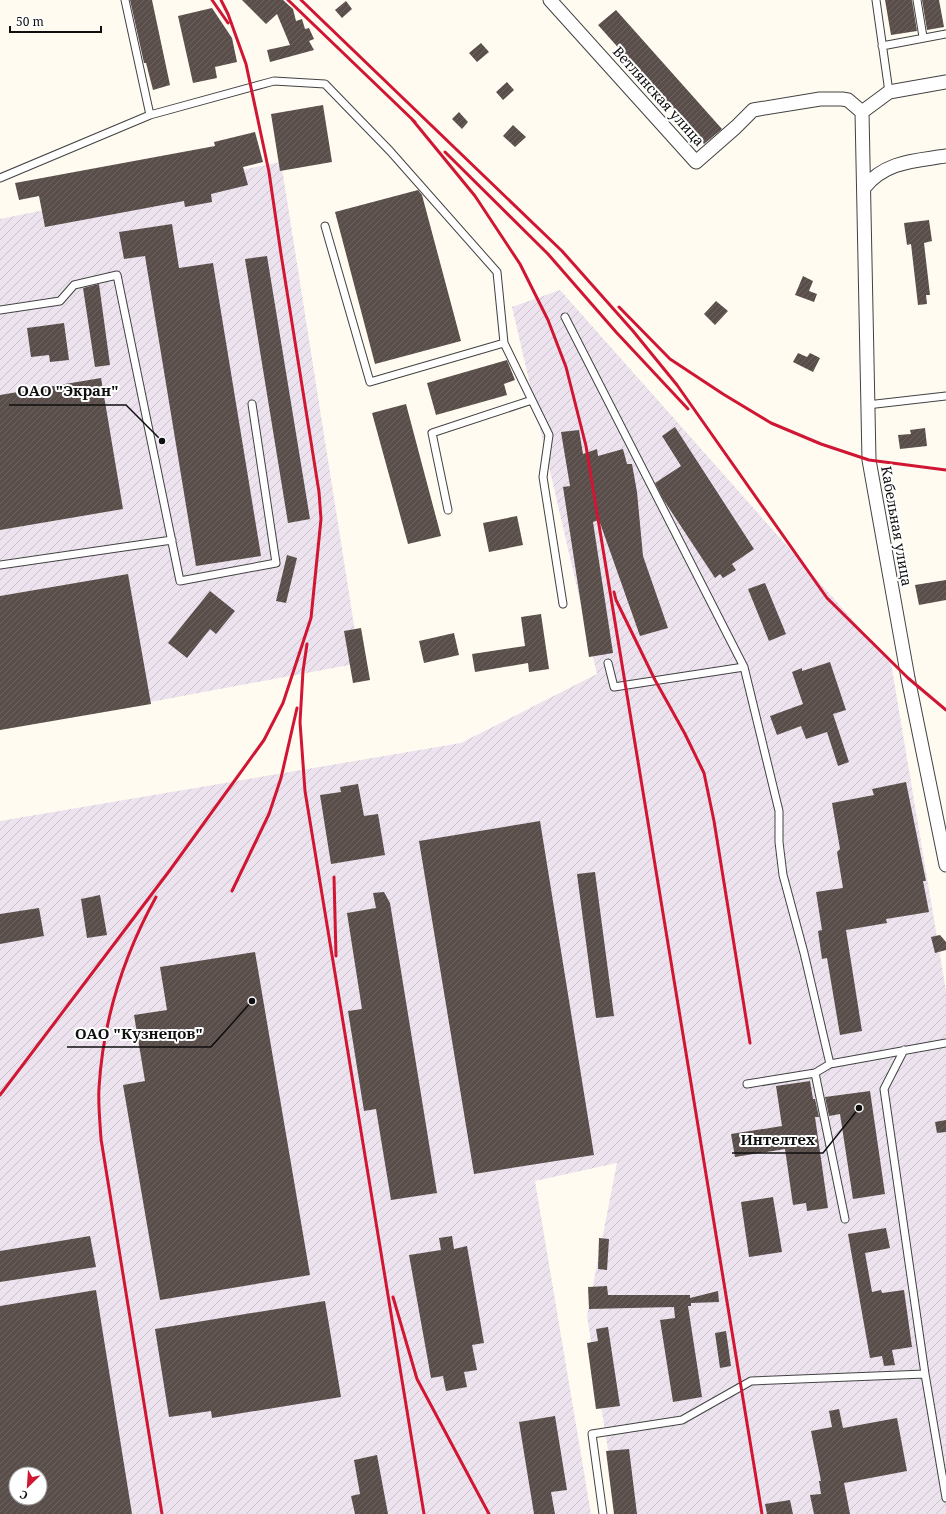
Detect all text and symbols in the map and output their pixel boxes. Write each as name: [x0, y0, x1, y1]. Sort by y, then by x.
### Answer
scale bar: [10, 8, 101, 34]
text: 50 m: [16, 13, 44, 30]
street label: Ветлянская улица: [609, 42, 709, 150]
callout: ОАО "Экран": [9, 378, 126, 405]
text: ОАО "Экран": [17, 380, 119, 400]
street label: Кабельная улица: [877, 464, 917, 588]
callout: ОАО "Кузнецов": [67, 1020, 211, 1047]
text: ОАО "Кузнецов": [75, 1023, 203, 1043]
callout: Интелтех: [732, 1126, 823, 1153]
text: Интелтех: [740, 1129, 816, 1149]
north arrow: [8, 1466, 48, 1506]
text: С: [17, 1487, 30, 1504]

